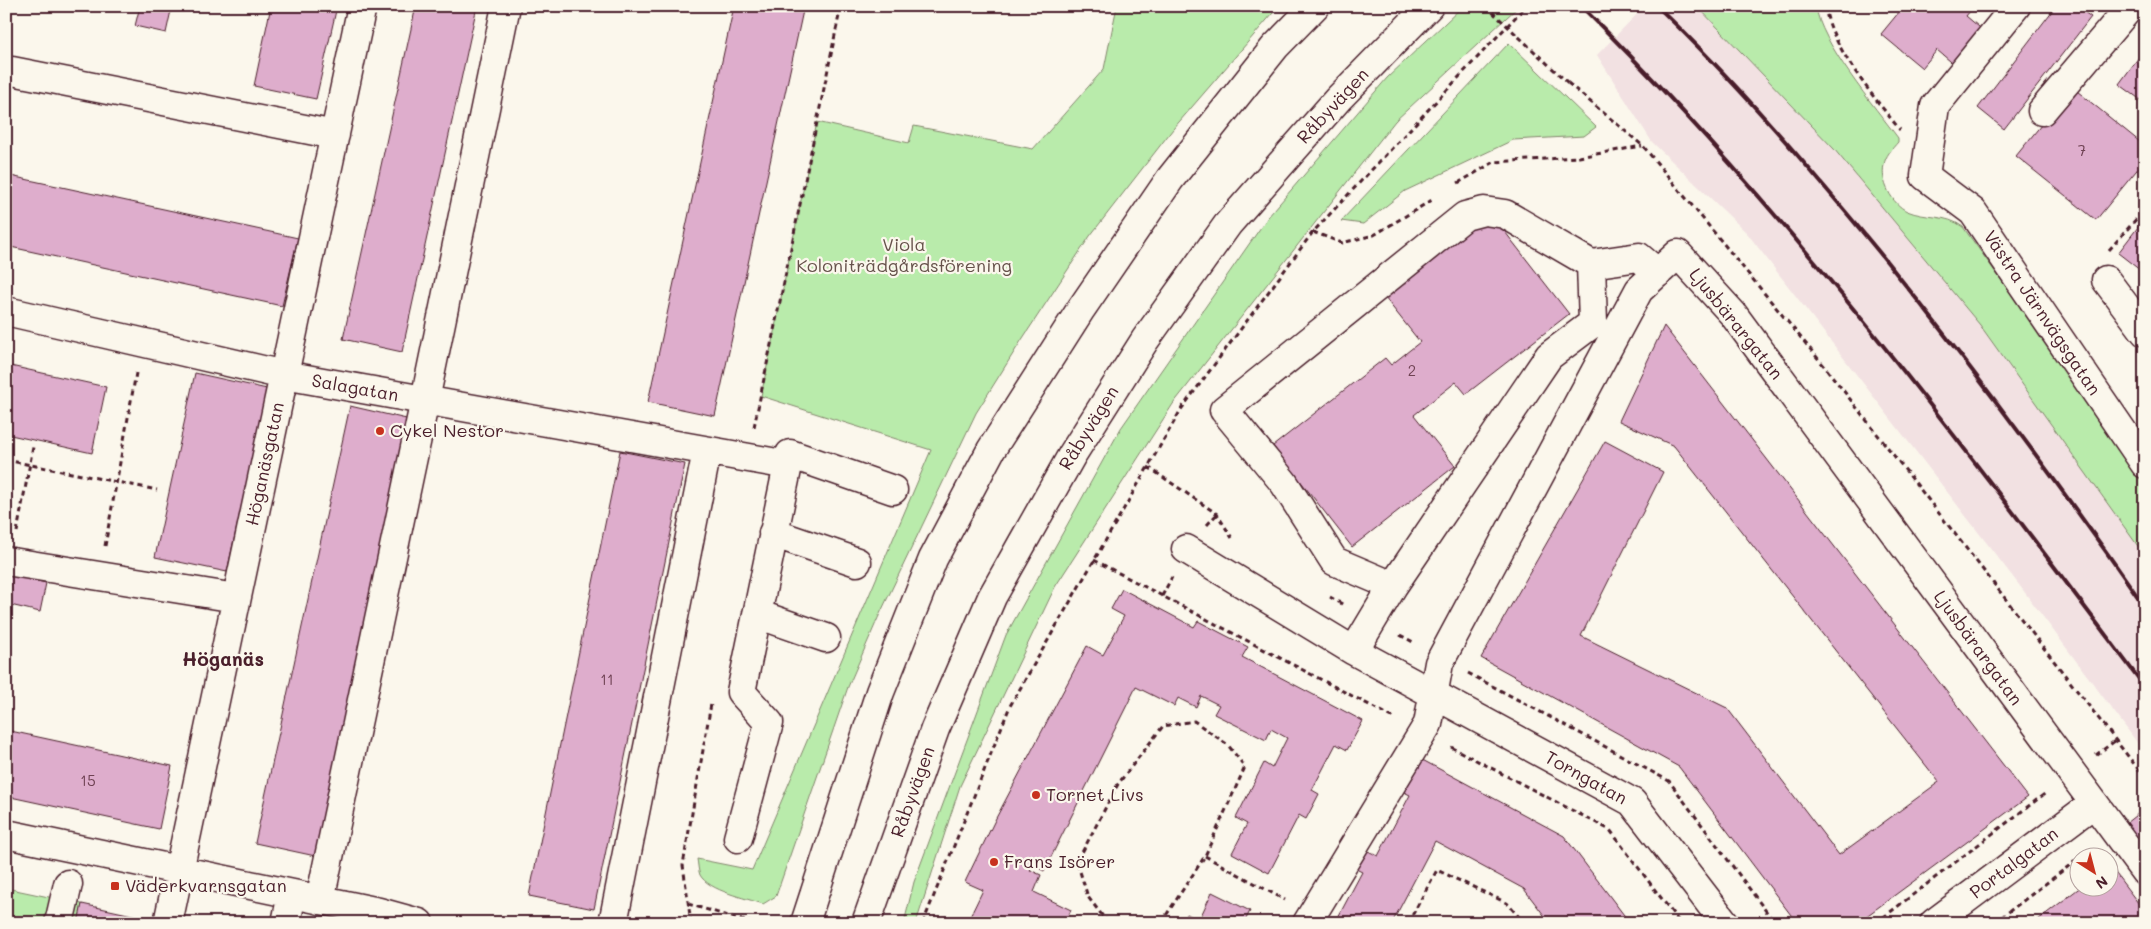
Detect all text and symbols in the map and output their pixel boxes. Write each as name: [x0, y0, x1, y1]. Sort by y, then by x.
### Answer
street label: Råbyvägen: [1291, 62, 1374, 148]
house number: 7: [2078, 140, 2086, 160]
street label: Västra Järnvägsgatan: [1979, 225, 2107, 400]
park label: Viola Koloniträdgårdsförening: [796, 232, 1012, 277]
street label: Ljusbärargatan: [1684, 263, 1789, 384]
house number: 2: [1408, 360, 1416, 380]
street label: Salagatan: [310, 368, 401, 406]
street label: Råbyvägen: [1053, 381, 1124, 474]
street label: Höganäsgatan: [239, 400, 289, 528]
place label: Cykel Nestor: [390, 418, 504, 442]
marker: Cykel Nestor: [374, 425, 386, 437]
street label: Ljusbärargatan: [1929, 585, 2029, 710]
district label: Höganäs: [182, 646, 264, 671]
house number: 11: [600, 669, 614, 689]
street label: Råbyvägen: [885, 743, 940, 840]
street label: Torngatan: [1541, 745, 1632, 810]
house number: 15: [80, 770, 96, 790]
place label: Tornet Livs: [1046, 782, 1144, 806]
marker: Tornet Livs: [1030, 789, 1042, 801]
street label: Portalgatan: [1964, 821, 2063, 903]
north arrow: [2068, 846, 2118, 896]
place label: Frans Isörer: [1004, 849, 1115, 873]
marker: Frans Isörer: [988, 856, 1000, 868]
text: N: [2092, 872, 2112, 894]
place label: Väderkvarnsgatan: [125, 873, 287, 897]
marker: Väderkvarnsgatan: [109, 880, 121, 892]

